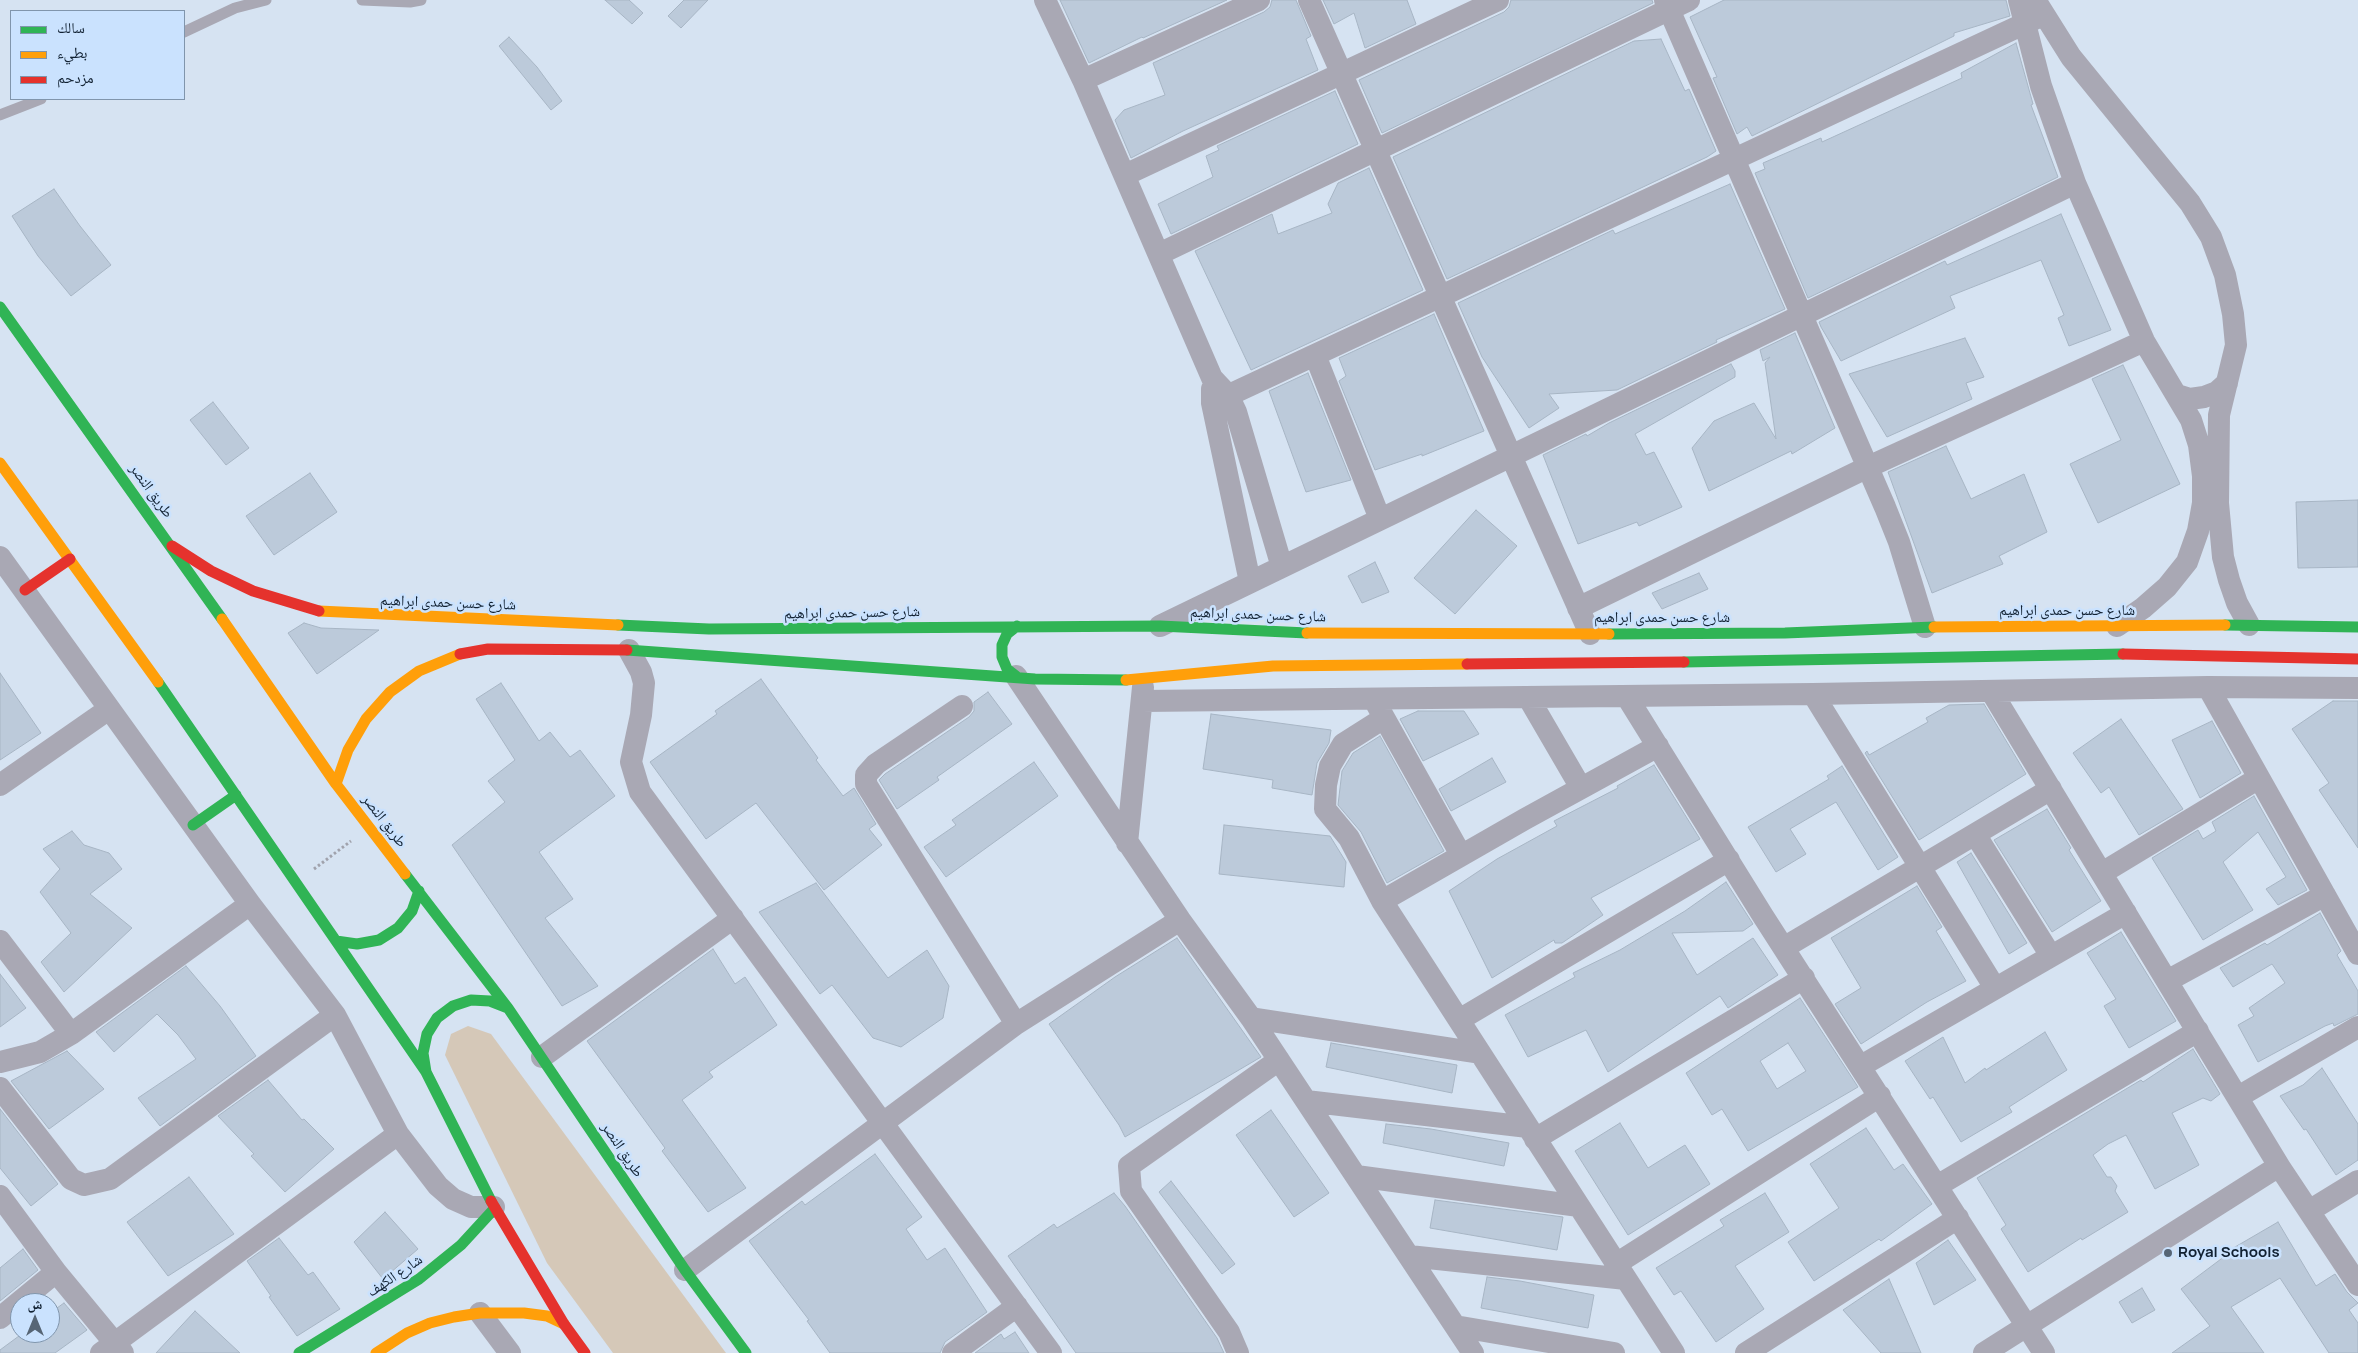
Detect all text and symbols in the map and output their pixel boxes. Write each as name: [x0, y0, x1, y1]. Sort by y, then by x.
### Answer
legend: [10, 10, 185, 100]
text: سالك: [57, 17, 85, 38]
text: بطيء: [57, 42, 87, 63]
text: مزدحم: [57, 67, 94, 88]
street label: طريق النصر: [125, 460, 177, 522]
street label: شارع حسن حمدى ابراهيم: [380, 592, 516, 614]
street label: شارع حسن حمدى ابراهيم: [1999, 602, 2135, 620]
street label: شارع حسن حمدى ابراهيم: [784, 603, 920, 623]
street label: شارع حسن حمدى ابراهيم: [1190, 604, 1326, 626]
street label: شارع حسن حمدى ابراهيم: [1594, 609, 1730, 627]
street label: طريق النصر: [358, 791, 410, 851]
street label: طريق النصر: [597, 1119, 647, 1181]
place label: Royal Schools: [2178, 1244, 2280, 1262]
marker: Royal Schools: [2162, 1247, 2174, 1259]
street label: شارع الكهف: [364, 1251, 426, 1301]
north arrow: [10, 1293, 60, 1343]
text: ش: [28, 1294, 42, 1313]

